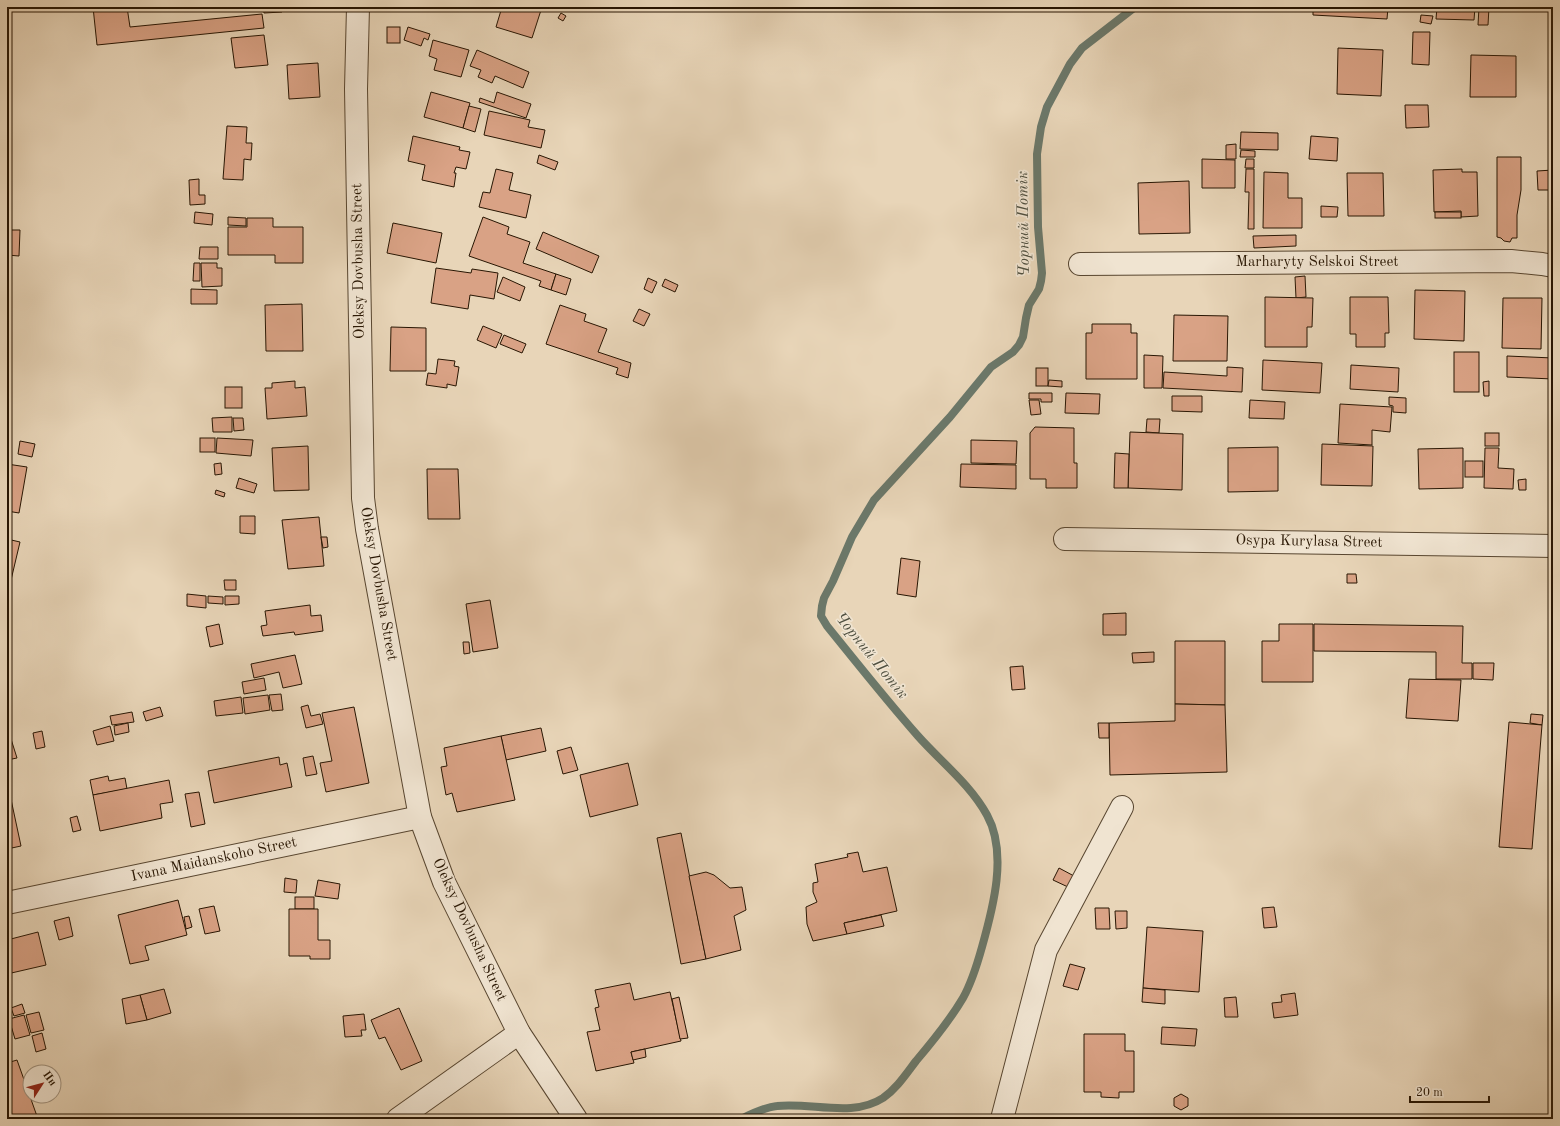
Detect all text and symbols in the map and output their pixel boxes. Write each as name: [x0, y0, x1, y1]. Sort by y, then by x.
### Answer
water label: Чорний Потік: [1015, 170, 1033, 277]
street label: Oleksy Dovbusha Street: [350, 183, 368, 339]
street label: Marharyty Selskoi Street: [1235, 255, 1399, 270]
street label: Oleksy Dovbusha Street: [357, 506, 399, 662]
street label: Osypa Kurylasa Street: [1235, 533, 1383, 551]
water label: Чорний Потік: [831, 610, 911, 703]
street label: Ivana Maidanskoho Street: [130, 835, 298, 885]
street label: Oleksy Dovbusha Street: [429, 856, 509, 1004]
north arrow: [22, 1064, 62, 1104]
text: Пн: [40, 1070, 58, 1088]
scale bar: [1410, 1078, 1489, 1104]
text: 20 m: [1416, 1087, 1443, 1099]

